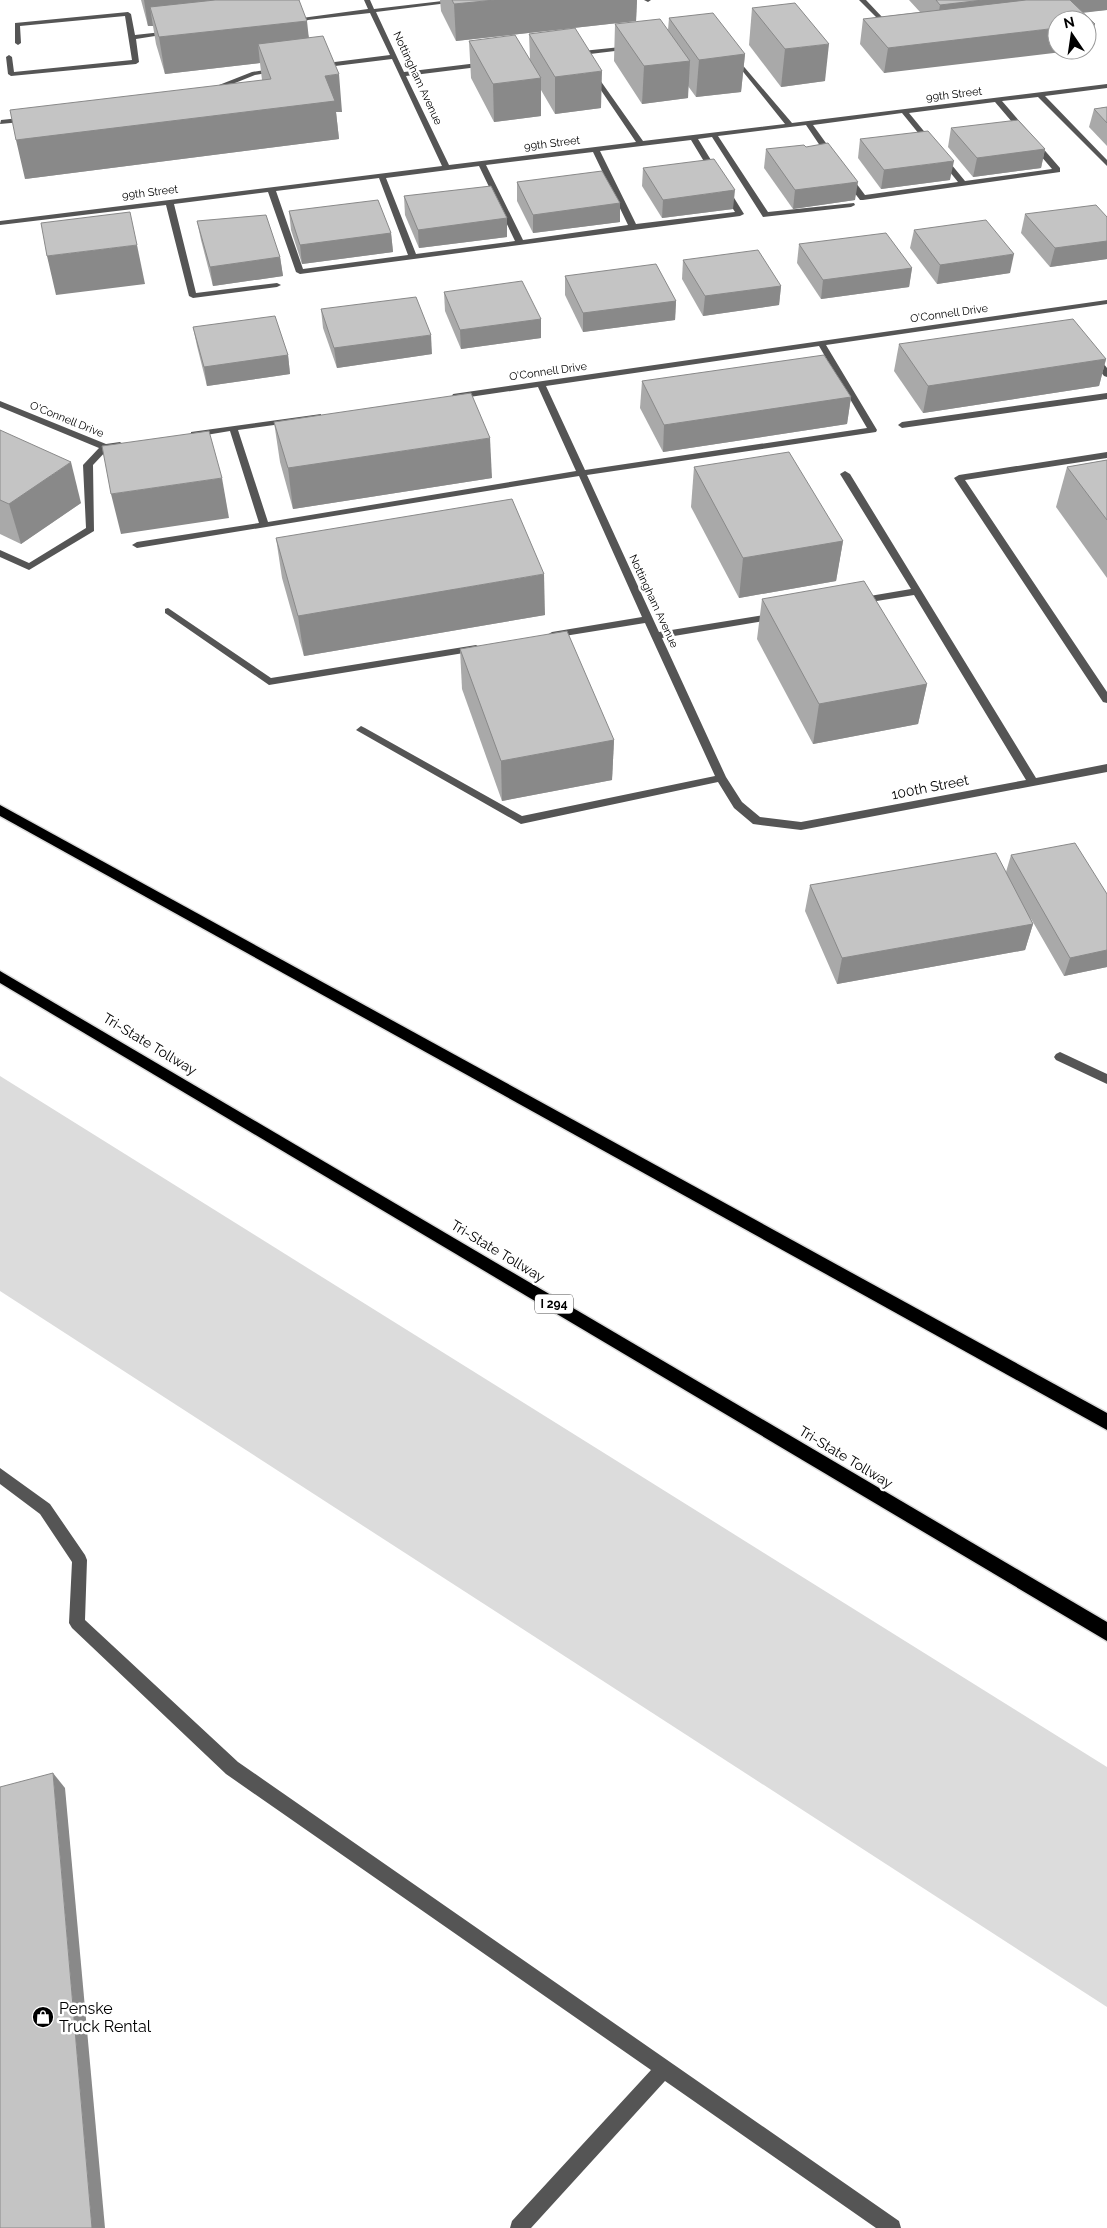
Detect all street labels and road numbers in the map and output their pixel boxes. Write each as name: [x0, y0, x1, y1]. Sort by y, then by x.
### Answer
street label: Nottingham Avenue: [390, 30, 445, 127]
street label: 99th Street: [925, 85, 983, 104]
street label: 99th Street: [523, 134, 581, 153]
street label: 99th Street: [121, 183, 179, 202]
street label: O'Connell Drive: [909, 302, 989, 325]
street label: O'Connell Drive: [508, 360, 588, 383]
street label: O'Connell Drive: [28, 399, 106, 440]
street label: Nottingham Avenue: [626, 553, 681, 650]
street label: 100th Street: [890, 772, 970, 802]
street label: Tri-State Tollway: [100, 1010, 200, 1079]
street label: Tri-State Tollway: [448, 1217, 548, 1286]
road number: I 294: [535, 1295, 573, 1314]
street label: Tri-State Tollway: [796, 1423, 896, 1492]

